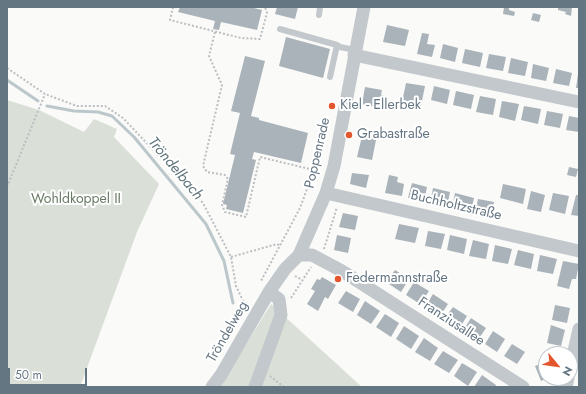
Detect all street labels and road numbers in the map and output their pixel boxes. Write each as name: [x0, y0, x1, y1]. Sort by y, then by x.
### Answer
street label: Poppenrade: [302, 116, 334, 190]
street label: Buchholtzstraße: [409, 187, 503, 225]
street label: Franziusallee: [414, 294, 488, 350]
street label: Tröndelweg: [204, 298, 252, 366]

